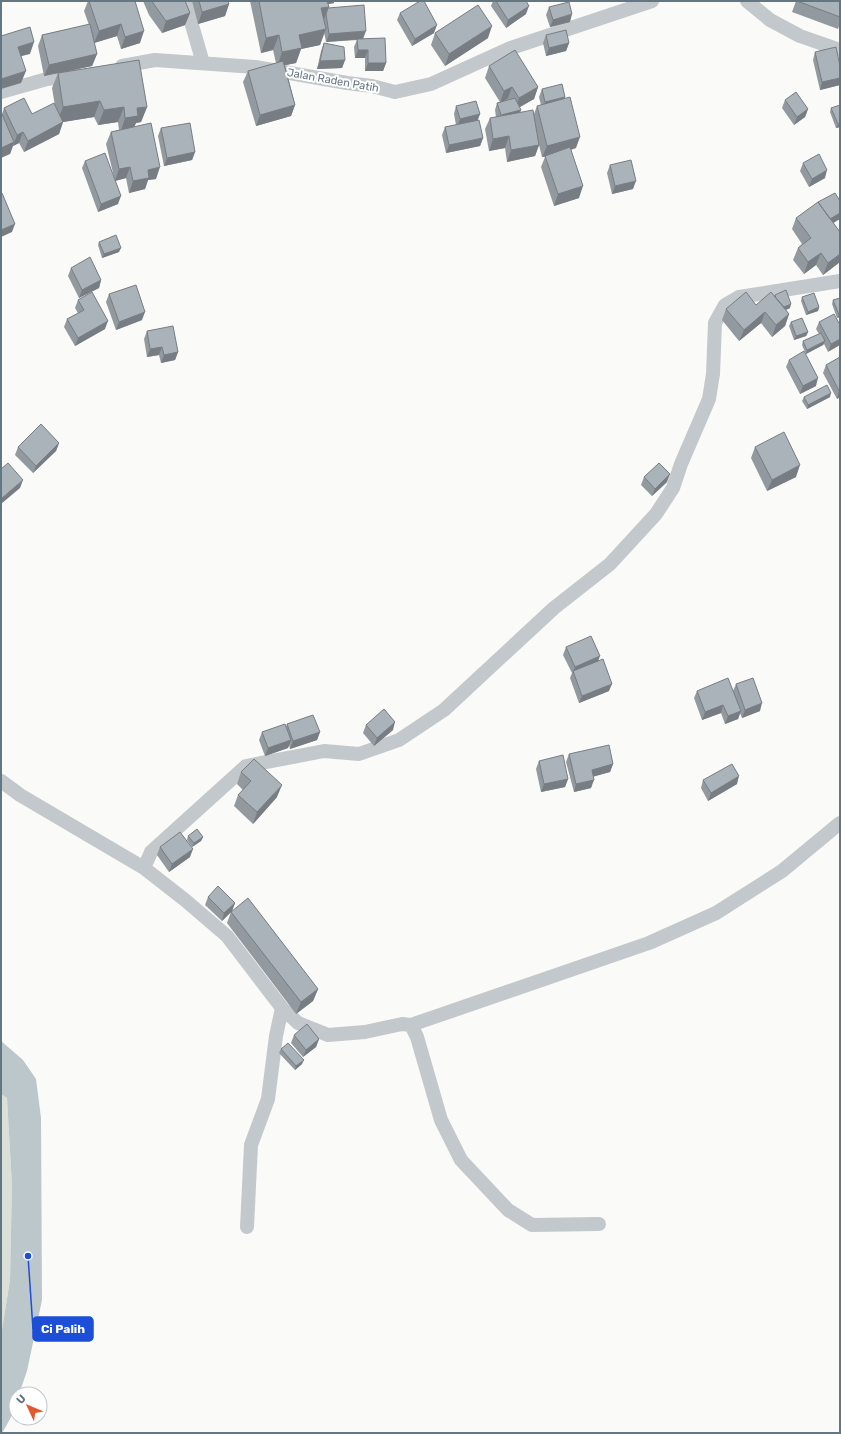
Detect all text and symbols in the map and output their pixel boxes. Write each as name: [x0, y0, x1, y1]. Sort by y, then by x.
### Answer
street label: Jalan Raden Patih: [286, 66, 380, 95]
callout: Ci Palih: [33, 1317, 93, 1341]
text: Ci Palih: [41, 1322, 85, 1336]
north arrow: [8, 1386, 48, 1426]
text: U: [14, 1392, 29, 1407]

